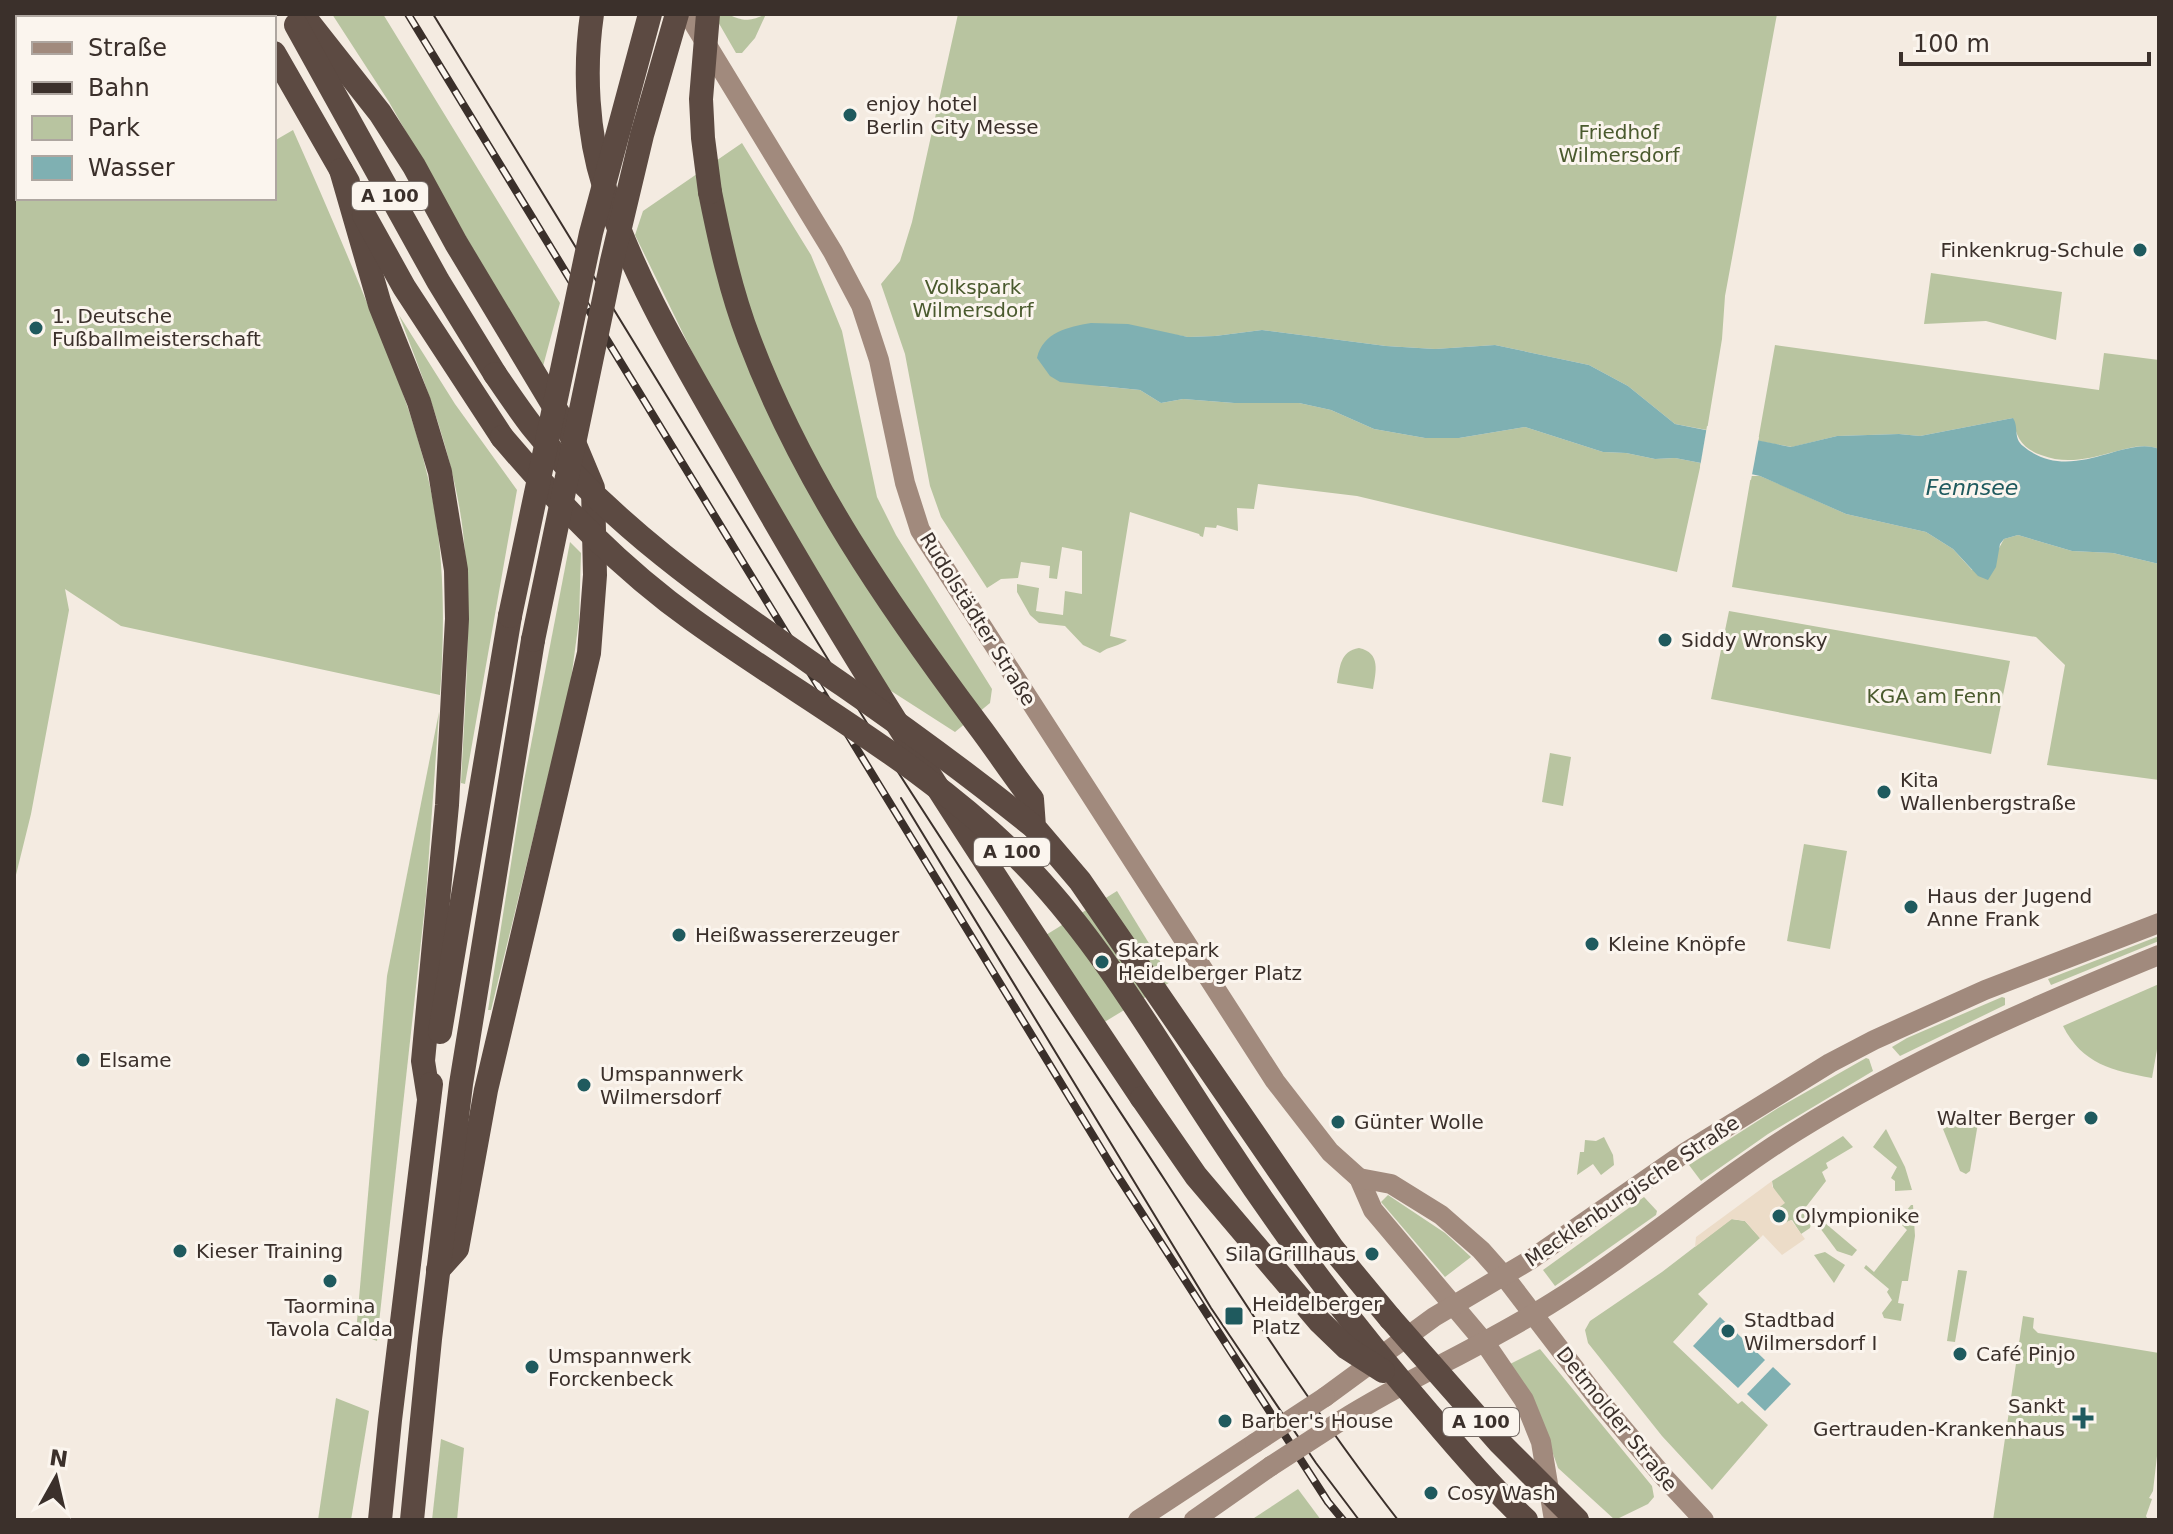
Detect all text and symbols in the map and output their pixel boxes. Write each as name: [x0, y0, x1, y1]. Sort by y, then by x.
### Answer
legend: [16, 16, 276, 200]
scale bar: [1901, 16, 2149, 66]
text: 100 m: [1913, 30, 1990, 58]
text: Straße: [88, 34, 167, 62]
text: Bahn: [88, 74, 150, 102]
place label: enjoy hotel Berlin City Messe: [866, 92, 1039, 139]
marker: enjoy hotel Berlin City Messe: [841, 106, 859, 124]
text: Park: [88, 114, 140, 142]
park label: Friedhof Wilmersdorf: [1558, 120, 1680, 167]
text: Wasser: [88, 154, 175, 182]
road number: A 100: [352, 182, 428, 210]
place label: Finkenkrug-Schule: [1941, 238, 2124, 262]
marker: Finkenkrug-Schule: [2131, 241, 2149, 259]
park label: Volkspark Wilmersdorf: [912, 275, 1034, 322]
place label: 1. Deutsche Fußballmeisterschaft: [52, 304, 261, 351]
marker: 1. Deutsche Fußballmeisterschaft: [27, 319, 45, 337]
water label: Fennsee: [1926, 475, 2018, 500]
street label: Rudolstädter Straße: [915, 528, 1041, 710]
place label: Siddy Wronsky: [1681, 628, 1828, 652]
marker: Siddy Wronsky: [1656, 631, 1674, 649]
park label: KGA am Fenn: [1867, 684, 2001, 708]
place label: Kita Wallenbergstraße: [1900, 768, 2076, 815]
marker: Kita Wallenbergstraße: [1875, 783, 1893, 801]
road number: A 100: [974, 838, 1050, 866]
place label: Haus der Jugend Anne Frank: [1927, 884, 2092, 931]
marker: Haus der Jugend Anne Frank: [1902, 898, 1920, 916]
place label: Heißwassererzeuger: [695, 923, 900, 947]
marker: Heißwassererzeuger: [670, 926, 688, 944]
place label: Kleine Knöpfe: [1608, 932, 1746, 956]
marker: Kleine Knöpfe: [1583, 935, 1601, 953]
place label: Skatepark Heidelberger Platz: [1118, 938, 1302, 985]
marker: Skatepark Heidelberger Platz: [1093, 953, 1111, 971]
place label: Elsame: [99, 1048, 172, 1072]
marker: Elsame: [74, 1051, 92, 1069]
place label: Umspannwerk Wilmersdorf: [600, 1062, 744, 1109]
marker: Umspannwerk Wilmersdorf: [575, 1076, 593, 1094]
place label: Walter Berger: [1937, 1106, 2076, 1130]
marker: Walter Berger: [2082, 1109, 2100, 1127]
place label: Günter Wolle: [1354, 1110, 1484, 1134]
street label: Mecklenburgische Straße: [1520, 1110, 1744, 1272]
marker: Günter Wolle: [1329, 1113, 1347, 1131]
place label: Olympionike: [1795, 1204, 1920, 1228]
marker: Olympionike: [1770, 1207, 1788, 1225]
place label: Kieser Training: [196, 1239, 343, 1263]
marker: Kieser Training: [171, 1242, 189, 1260]
place label: Sila Grillhaus: [1225, 1242, 1356, 1266]
marker: Sila Grillhaus: [1363, 1245, 1381, 1263]
marker: Taormina Tavola Calda: [321, 1272, 339, 1290]
place label: Heidelberger Platz: [1252, 1292, 1382, 1339]
place label: Taormina Tavola Calda: [266, 1294, 393, 1341]
marker: Heidelberger Platz: [1223, 1305, 1245, 1327]
place label: Stadtbad Wilmersdorf I: [1744, 1308, 1877, 1355]
marker: Stadtbad Wilmersdorf I: [1719, 1322, 1737, 1340]
street label: Detmolder Straße: [1552, 1342, 1682, 1496]
place label: Café Pinjo: [1976, 1342, 2076, 1366]
place label: Umspannwerk Forckenbeck: [548, 1344, 692, 1391]
marker: Café Pinjo: [1951, 1345, 1969, 1363]
marker: Umspannwerk Forckenbeck: [523, 1358, 541, 1376]
place label: Sankt Gertrauden-Krankenhaus: [1813, 1394, 2065, 1441]
marker: Sankt Gertrauden-Krankenhaus: [2072, 1407, 2094, 1429]
road number: A 100: [1443, 1408, 1519, 1436]
place label: Barber's House: [1241, 1409, 1393, 1433]
marker: Barber's House: [1216, 1412, 1234, 1430]
north arrow: [16, 1438, 96, 1518]
text: N: [48, 1445, 70, 1472]
place label: Cosy Wash: [1447, 1481, 1556, 1505]
marker: Cosy Wash: [1422, 1484, 1440, 1502]

